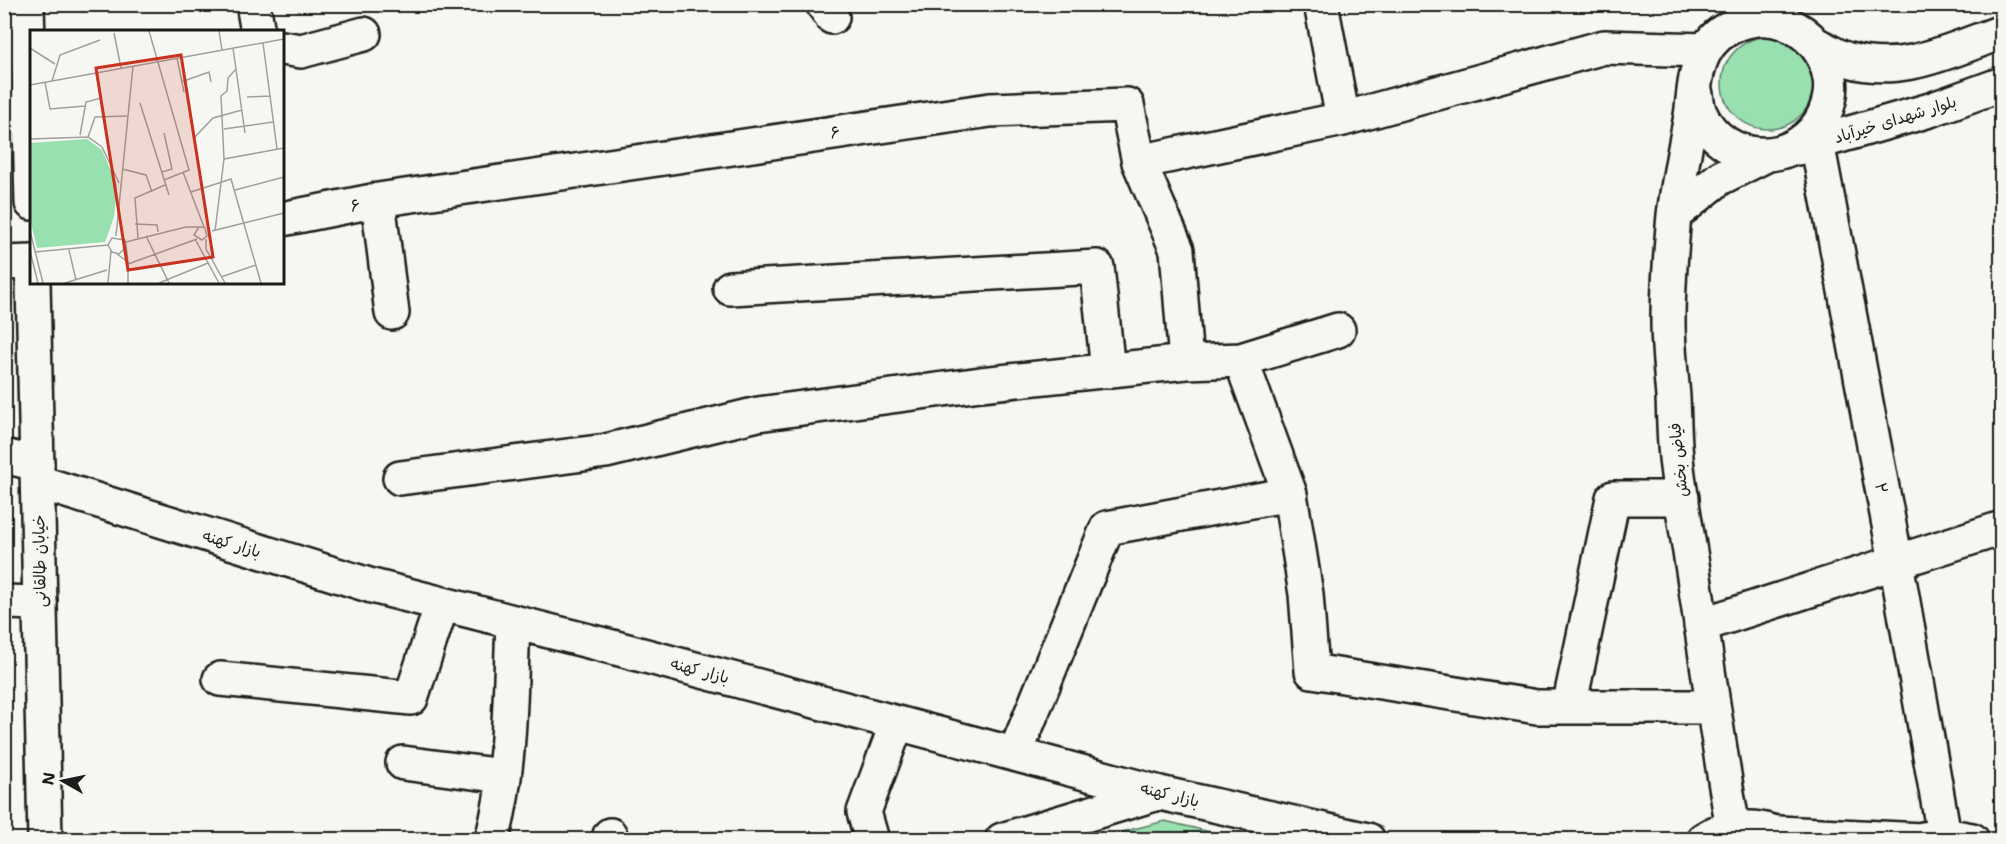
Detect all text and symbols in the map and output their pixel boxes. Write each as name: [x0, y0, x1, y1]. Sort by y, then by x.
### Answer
inset map: [30, 30, 284, 284]
street label: بلوار شهدای خیرآباد: [1831, 91, 1959, 148]
street label: ۶: [829, 121, 841, 144]
street label: ۶: [348, 194, 362, 217]
street label: فیاض بخش: [1664, 422, 1693, 498]
street label: ۲: [1870, 481, 1893, 495]
street label: خیابان طالقانی: [28, 515, 51, 607]
street label: بازار کهنه: [200, 525, 264, 562]
street label: بازار کهنه: [668, 653, 732, 688]
north arrow: [33, 751, 93, 811]
text: N: [37, 771, 60, 787]
street label: بازار کهنه: [1138, 777, 1202, 812]

